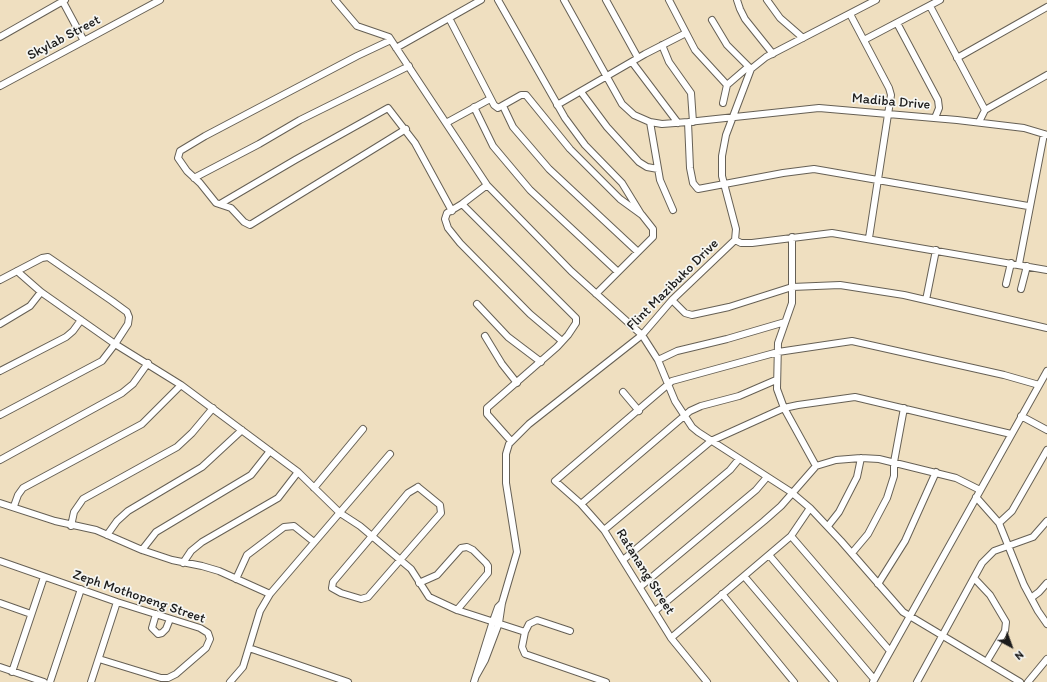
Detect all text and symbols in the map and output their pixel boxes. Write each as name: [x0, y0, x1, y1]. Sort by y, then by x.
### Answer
street label: Skylab Street: [25, 12, 103, 64]
street label: Madiba Drive: [851, 90, 931, 114]
street label: Flint Mazibuko Drive: [624, 236, 722, 334]
street label: Ratanang Street: [612, 526, 678, 618]
street label: Zeph Mothopeng Street: [70, 566, 208, 628]
north arrow: [991, 626, 1031, 666]
text: N: [1012, 648, 1026, 663]

